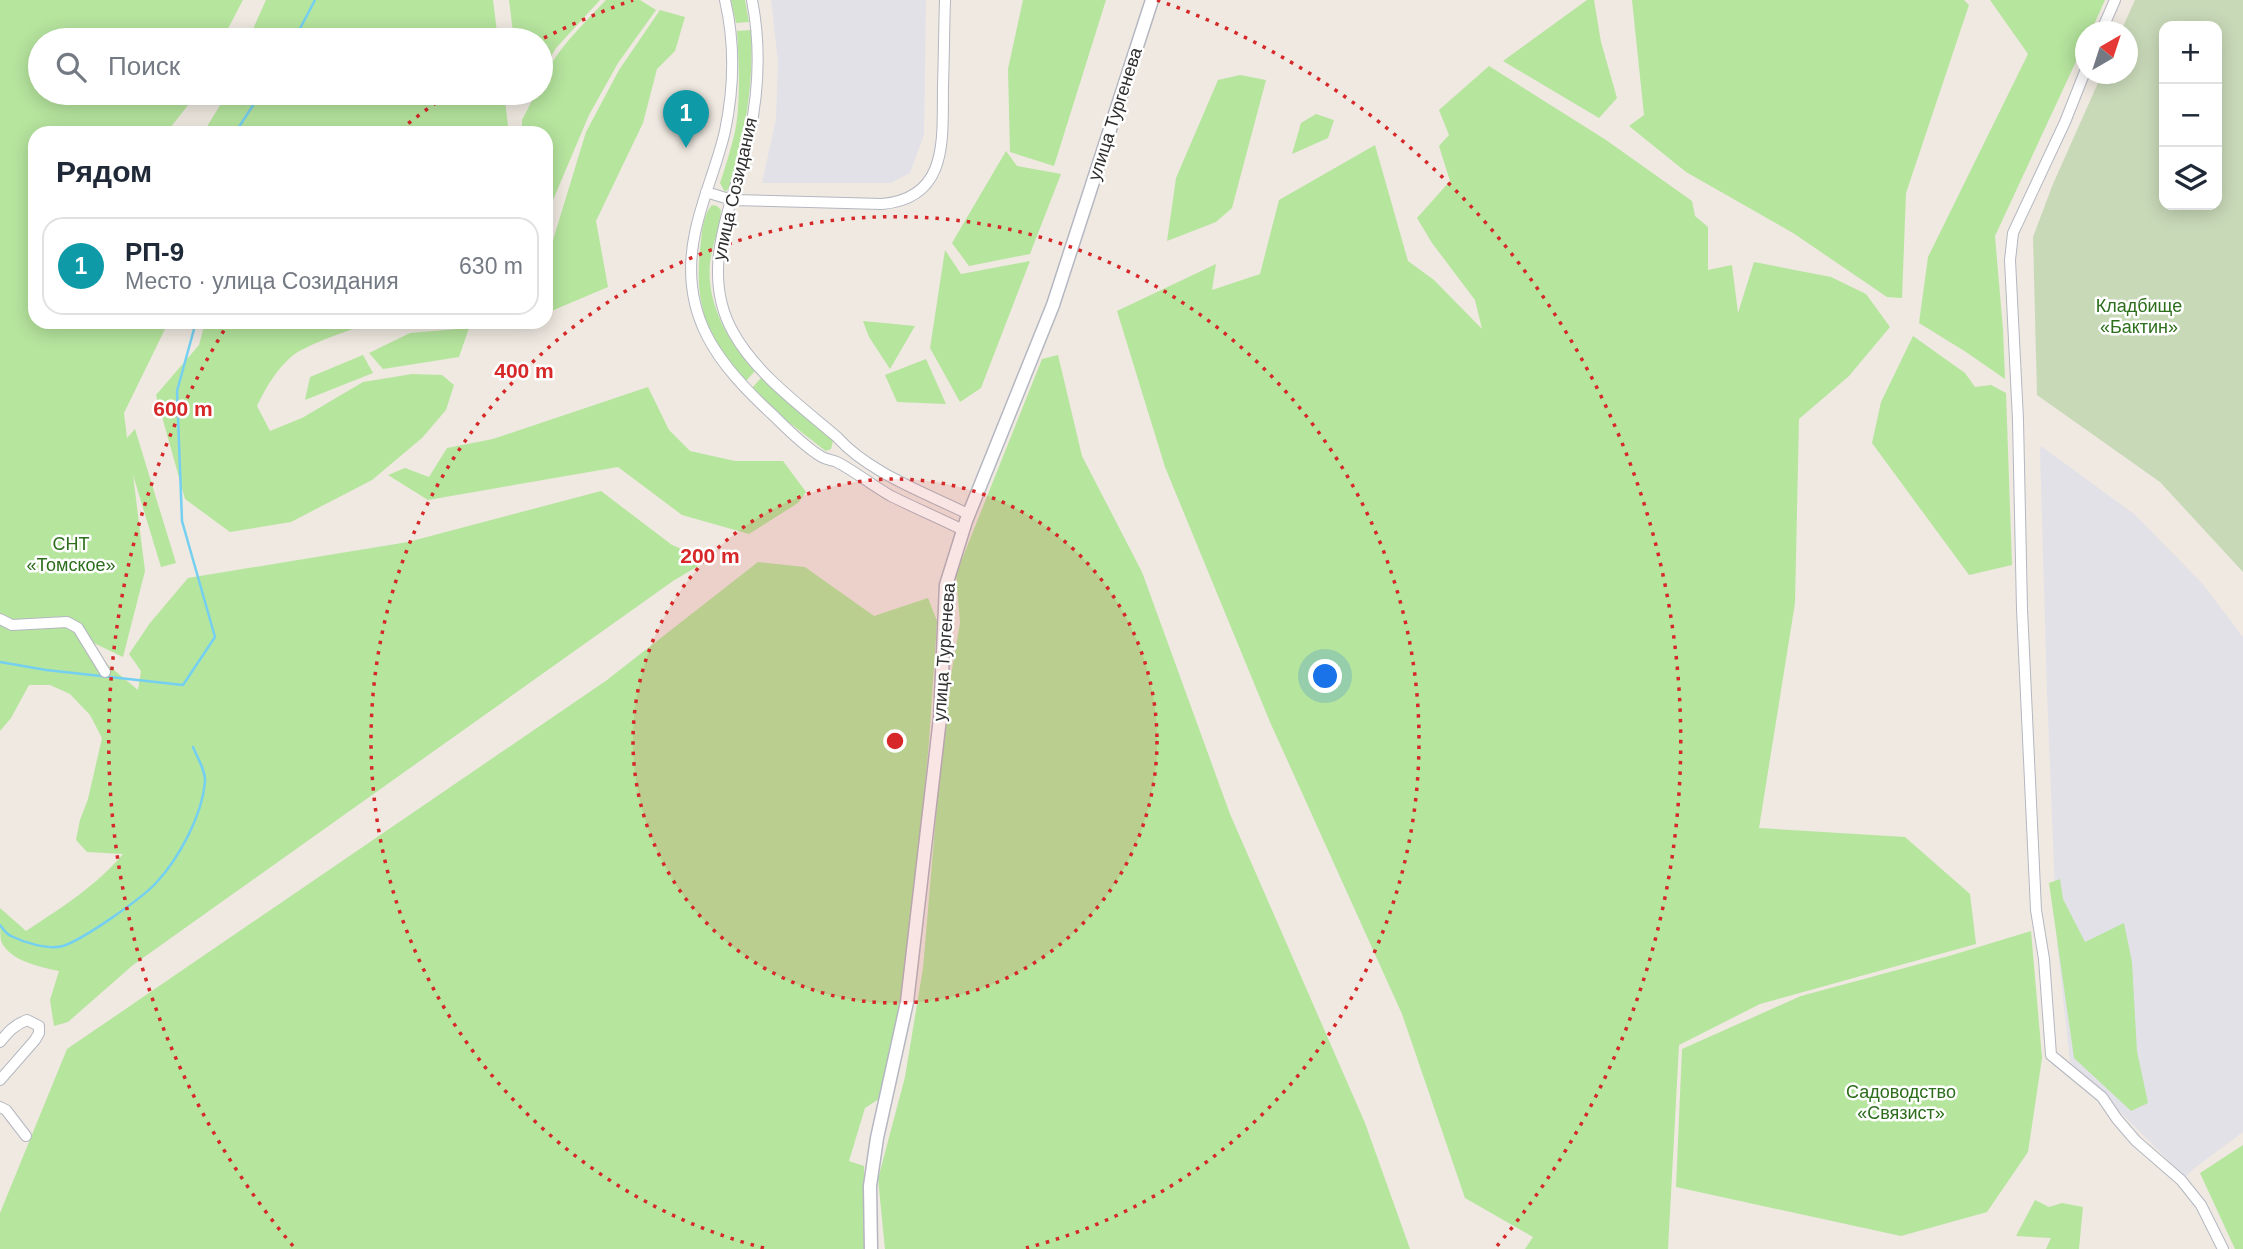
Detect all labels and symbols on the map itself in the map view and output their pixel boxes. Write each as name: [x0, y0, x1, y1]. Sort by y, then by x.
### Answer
north arrow: [2075, 21, 2138, 84]
street label: улица Тургенева: [1084, 44, 1146, 183]
pin: 1: [663, 90, 709, 148]
street label: улица Созидания: [709, 116, 761, 262]
park label: Кладбище «Бактин»: [2096, 296, 2182, 337]
text: 400 m: [494, 359, 554, 382]
text: 600 m: [153, 397, 213, 420]
park label: СНТ «Томское»: [26, 534, 116, 575]
text: 200 m: [680, 544, 740, 567]
street label: улица Тургенева: [929, 581, 959, 722]
your location: [1308, 659, 1342, 693]
centre of rings: [883, 729, 907, 753]
park label: Садоводство «Связист»: [1846, 1082, 1956, 1123]

